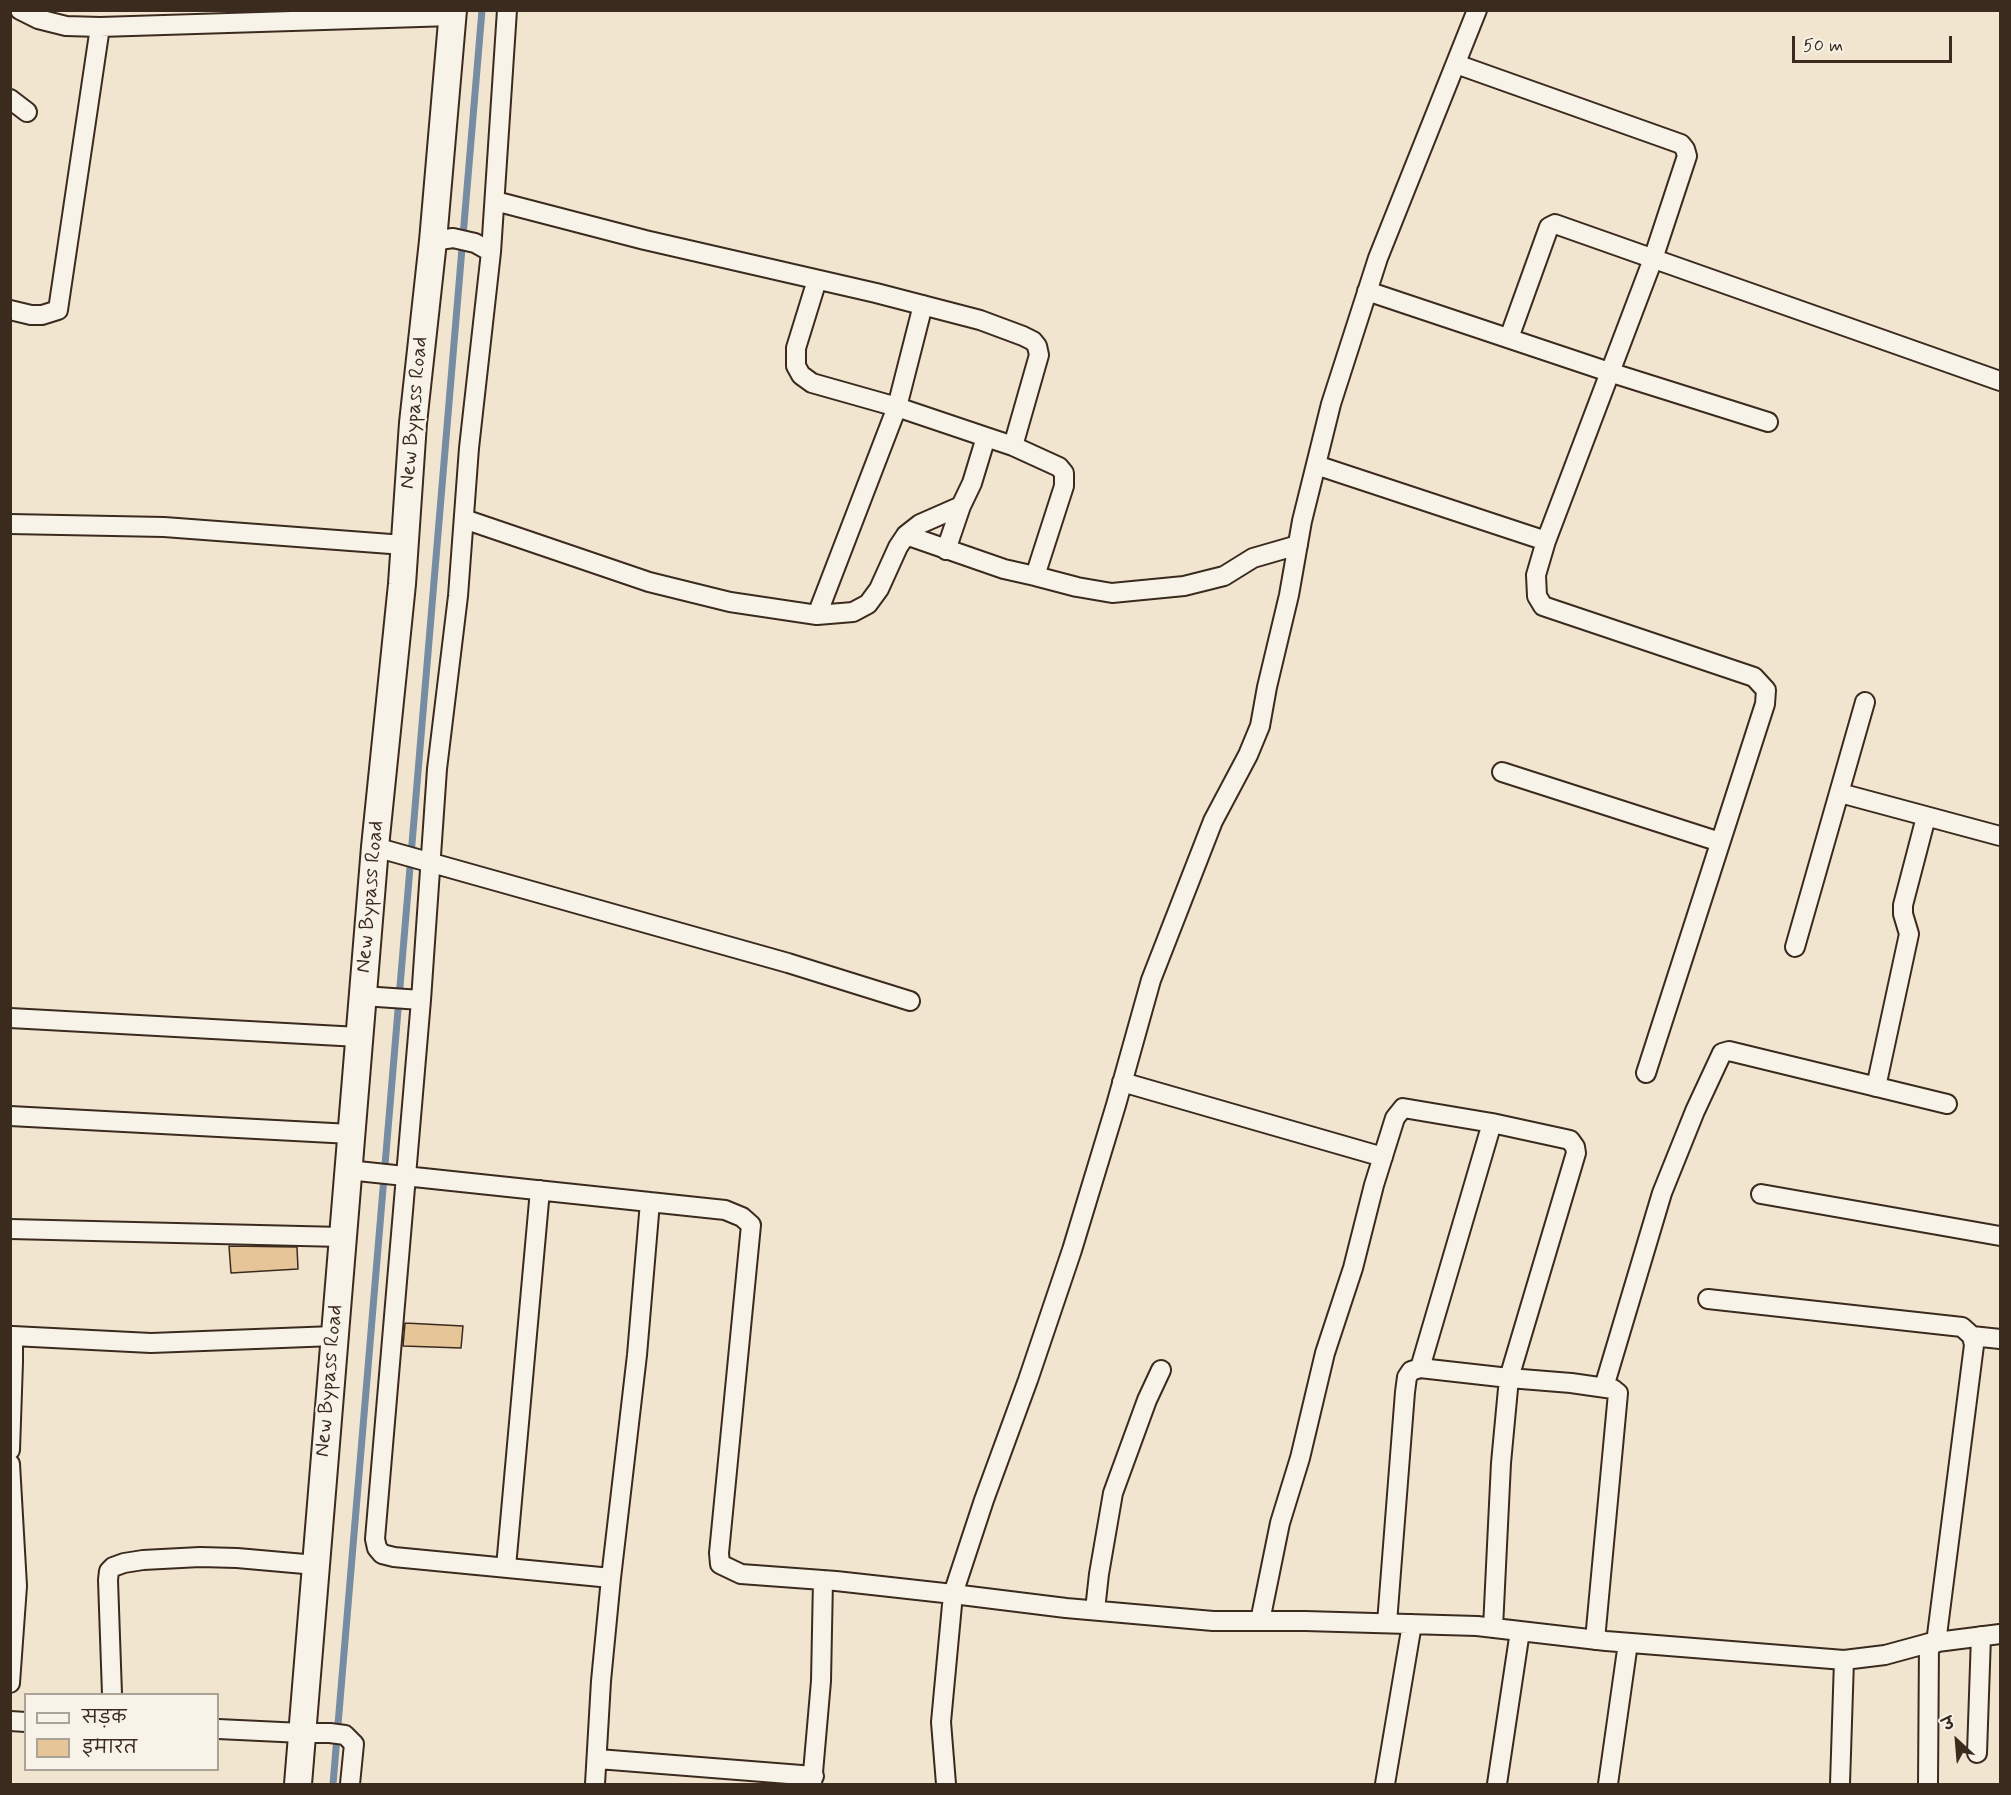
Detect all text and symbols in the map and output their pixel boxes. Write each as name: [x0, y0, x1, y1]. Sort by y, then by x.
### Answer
scale bar: [1795, 24, 1956, 62]
text: 50 m: [1803, 34, 1843, 58]
street label: New Bypass Road: [396, 336, 434, 490]
street label: New Bypass Road: [352, 820, 390, 974]
street label: New Bypass Road: [311, 1304, 349, 1458]
legend: [24, 1693, 219, 1771]
text: सड़क: [82, 1706, 126, 1730]
north arrow: [1927, 1711, 1987, 1771]
text: उ: [1939, 1713, 1958, 1736]
text: इमारत: [82, 1736, 137, 1760]

